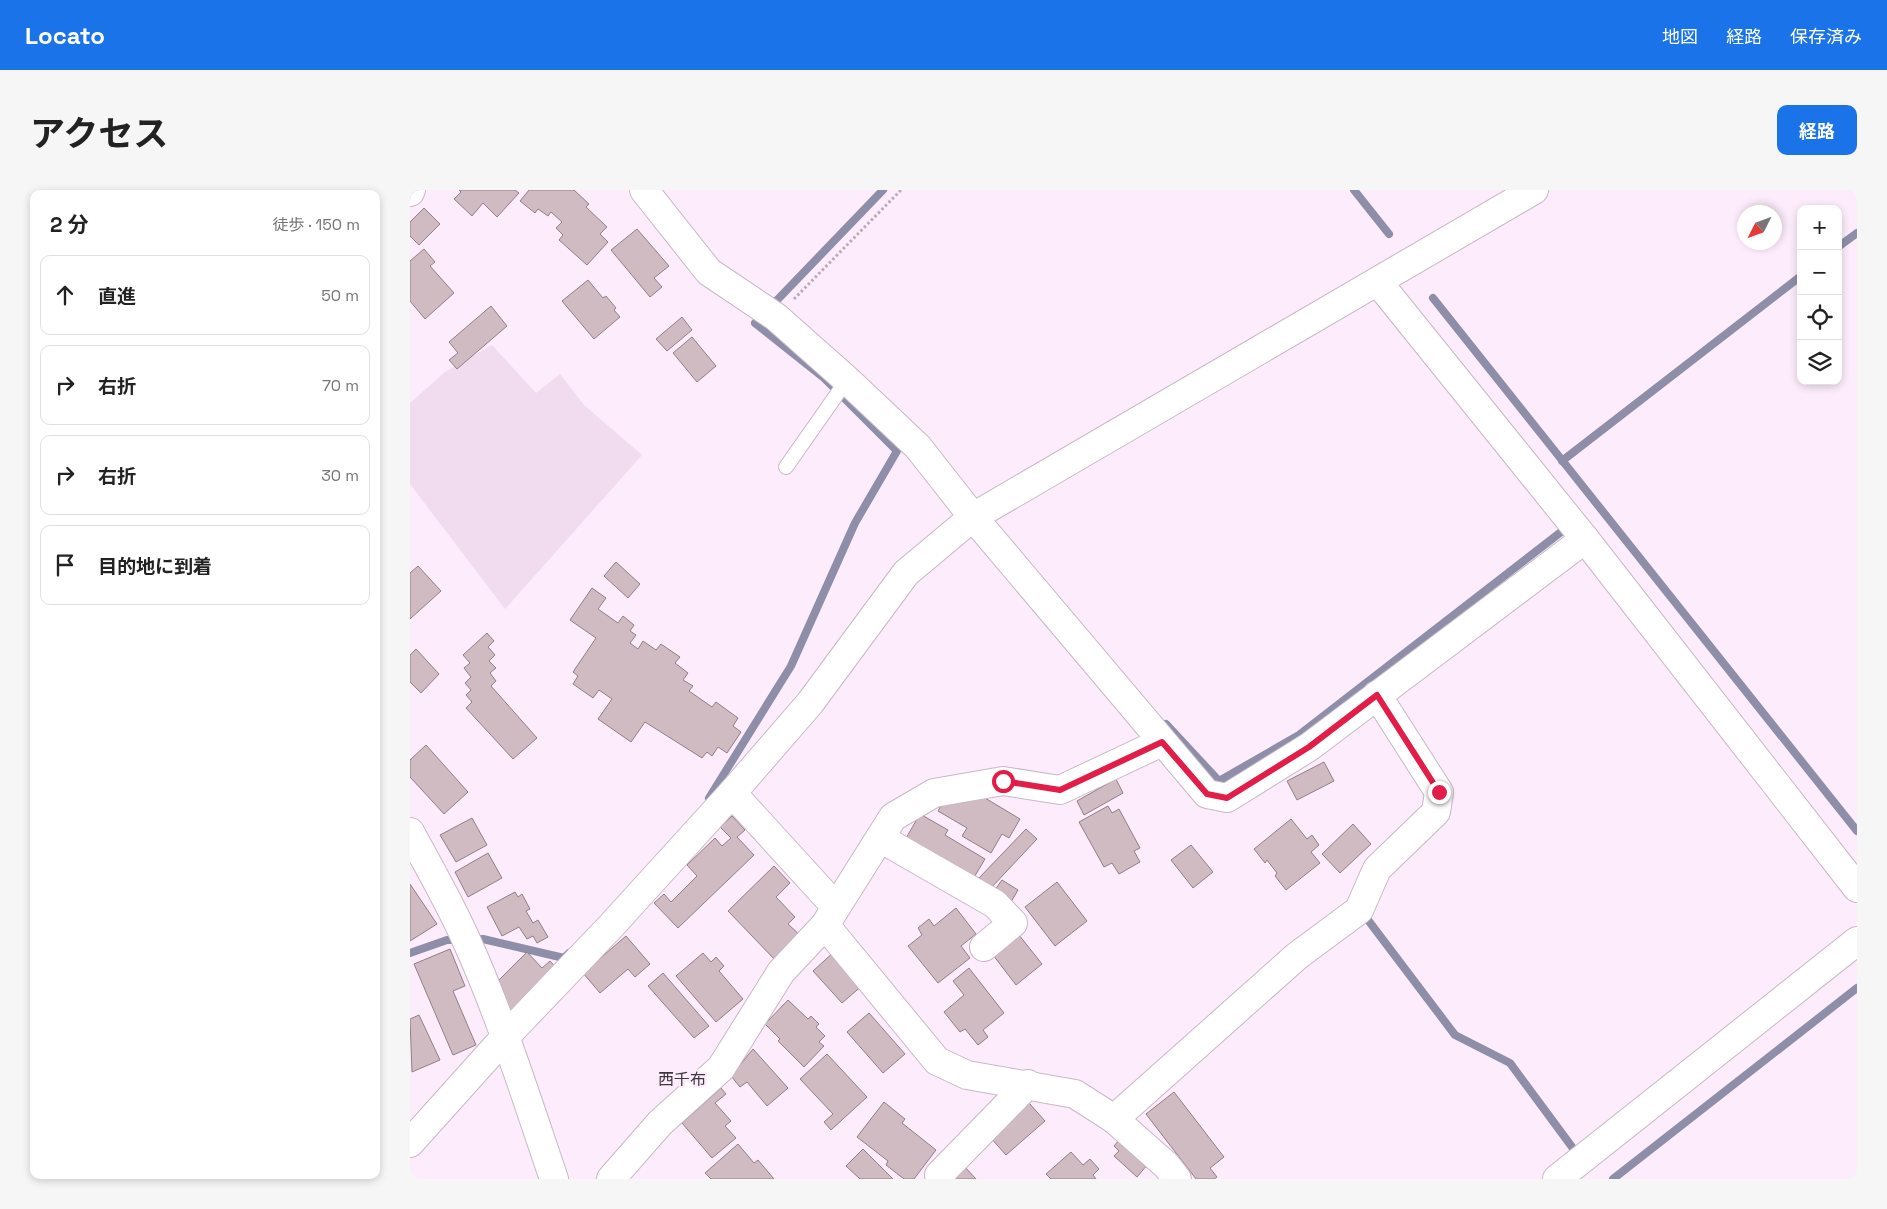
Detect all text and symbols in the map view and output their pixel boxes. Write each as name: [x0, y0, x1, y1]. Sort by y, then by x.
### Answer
text: Locato: [25, 20, 105, 51]
text: 地図: [1662, 25, 1698, 48]
text: 経路: [1726, 25, 1762, 48]
text: 保存済み: [1790, 25, 1862, 48]
button: 経路: [1777, 105, 1857, 155]
text: アクセス: [30, 112, 168, 156]
north arrow: [1737, 205, 1782, 250]
map controls: [1797, 205, 1842, 385]
button: +: [1797, 205, 1842, 250]
text: 2 分: [50, 211, 89, 238]
text: 徒歩 · 150 m: [272, 214, 360, 235]
button: −: [1797, 250, 1842, 295]
icon: ahead: [51, 281, 79, 309]
text: 直進: [98, 284, 136, 309]
text: 50 m: [321, 285, 359, 306]
button: locate: [1797, 295, 1842, 340]
button: layers: [1797, 340, 1842, 385]
icon: right: [51, 371, 79, 399]
text: 右折: [98, 374, 136, 399]
text: 70 m: [322, 375, 359, 396]
icon: right: [51, 461, 79, 489]
text: 右折: [98, 464, 136, 489]
text: 30 m: [321, 465, 359, 486]
icon: arrive: [51, 551, 79, 579]
text: 目的地に到着: [98, 554, 212, 579]
route start: [992, 770, 1015, 793]
route end: [1428, 781, 1451, 804]
district label: 西千布: [658, 1069, 706, 1090]

